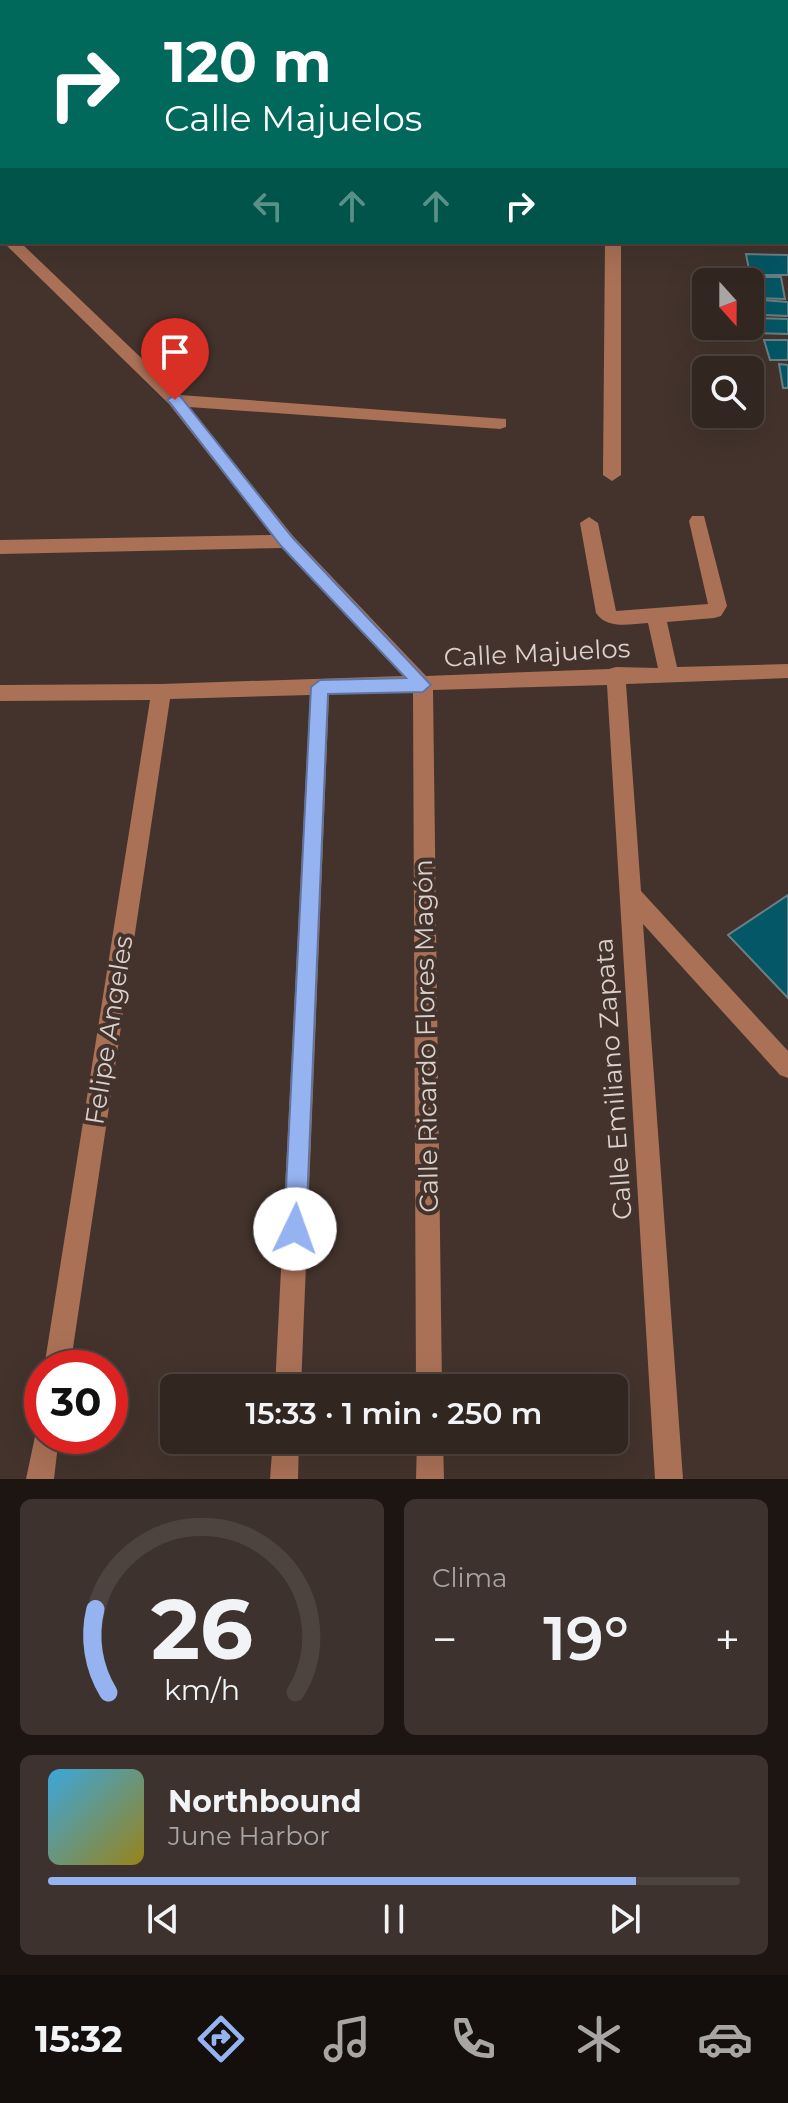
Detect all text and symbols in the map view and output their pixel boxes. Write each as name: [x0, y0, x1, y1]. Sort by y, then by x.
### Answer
text: 120 m: [164, 28, 332, 96]
icon: right: [32, 32, 136, 136]
text: Calle Majuelos: [164, 96, 422, 140]
icon: left: [246, 184, 290, 228]
icon: ahead: [330, 184, 374, 228]
icon: ahead: [414, 184, 458, 228]
icon: right: [498, 184, 542, 228]
north arrow: [692, 268, 764, 340]
map controls: [692, 268, 764, 428]
pin: [141, 318, 209, 400]
icon: arrive: [153, 330, 197, 374]
button: search: [692, 356, 764, 428]
street label: Calle Majuelos: [443, 632, 631, 674]
street label: Calle Ricardo Flores Magón: [407, 859, 445, 1213]
street label: Felipe Angeles: [78, 933, 140, 1127]
street label: Calle Emiliano Zapata: [587, 937, 639, 1221]
position arrow: [253, 1187, 337, 1271]
speed limit sign: 30: [24, 1350, 128, 1454]
text: 15:33 · 1 min · 250 m: [246, 1395, 542, 1432]
text: Clima: [432, 1562, 507, 1594]
text: 26: [151, 1578, 253, 1680]
text: 19°: [543, 1602, 629, 1675]
text: −: [432, 1612, 457, 1666]
text: +: [715, 1612, 740, 1666]
text: km/h: [164, 1672, 240, 1707]
text: Northbound: [168, 1783, 362, 1820]
text: June Harbor: [168, 1820, 330, 1852]
icon: previous: [141, 1897, 185, 1941]
icon: pause: [372, 1897, 416, 1941]
icon: next: [603, 1897, 647, 1941]
icon: directions: [193, 2011, 249, 2067]
icon: music: [319, 2011, 375, 2067]
icon: phone: [445, 2011, 501, 2067]
icon: climate: [571, 2011, 627, 2067]
icon: car: [697, 2011, 753, 2067]
text: 15:32: [35, 2017, 122, 2061]

